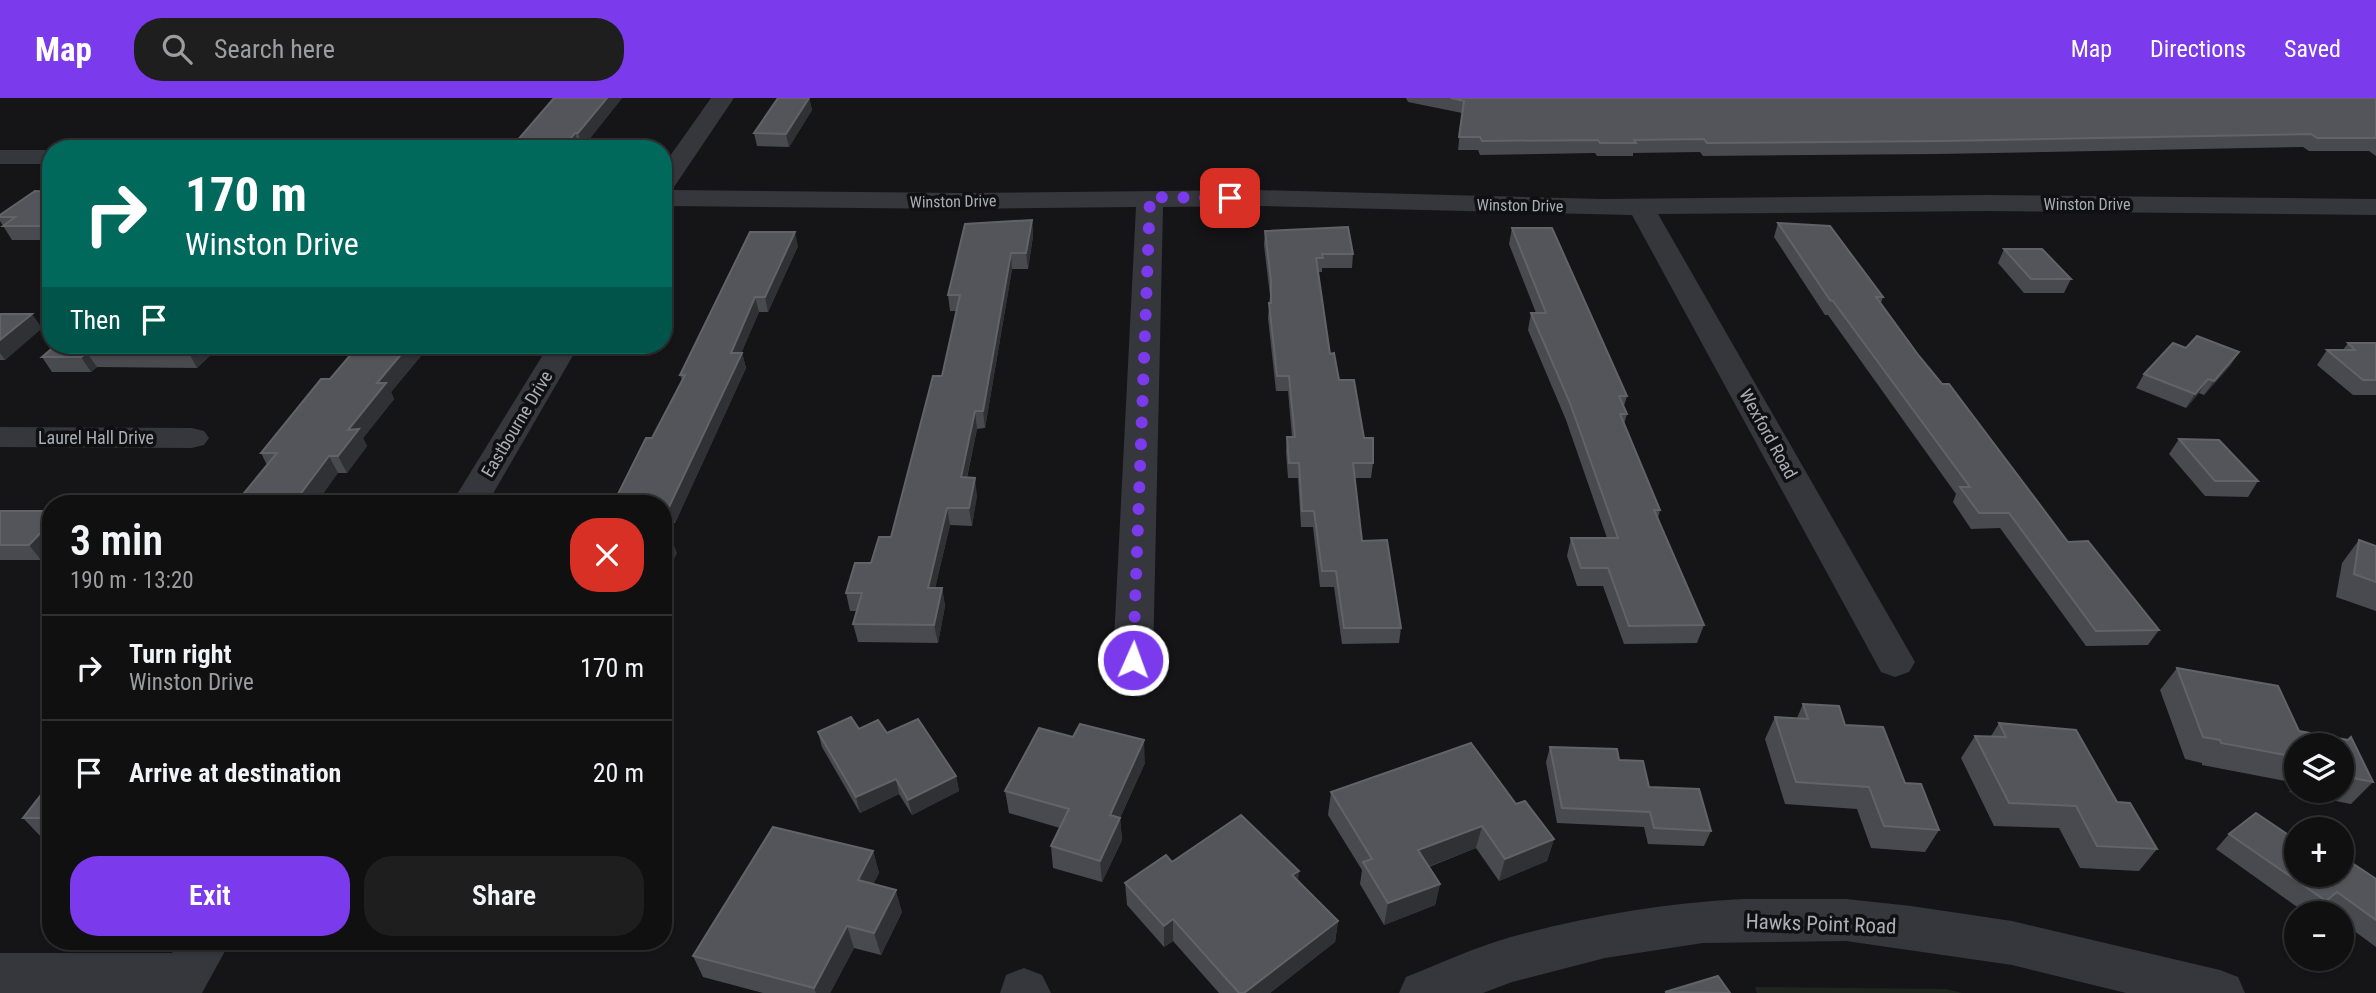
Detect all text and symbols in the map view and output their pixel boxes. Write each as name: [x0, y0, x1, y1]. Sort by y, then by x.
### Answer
search box: [134, 18, 624, 81]
text: Map: [35, 30, 92, 69]
icon: search: [158, 30, 196, 68]
text: Search here: [214, 34, 335, 64]
text: Map: [2071, 35, 2112, 63]
text: Directions: [2150, 35, 2246, 63]
text: Saved: [2284, 35, 2341, 63]
text: 170 m: [185, 166, 307, 223]
icon: right: [70, 168, 161, 259]
pin: [1200, 168, 1260, 228]
icon: arrive: [1211, 179, 1249, 217]
street label: Winston Drive: [909, 191, 997, 212]
street label: Winston Drive: [1476, 195, 1564, 216]
street label: Winston Drive: [2044, 195, 2130, 214]
text: Winston Drive: [185, 225, 359, 263]
icon: arrive: [135, 301, 173, 339]
text: Then: [70, 305, 121, 335]
street label: Eastbourne Drive: [477, 367, 557, 481]
street label: Wexford Road: [1735, 385, 1802, 482]
street label: Laurel Hall Drive: [38, 427, 154, 448]
text: 3 min: [70, 516, 163, 565]
button: close: [570, 518, 644, 592]
text: 190 m · 13:20: [70, 567, 194, 594]
position arrow: [1096, 623, 1170, 697]
text: Turn right: [129, 639, 231, 669]
icon: right: [70, 649, 108, 687]
text: 170 m: [580, 653, 644, 683]
text: Winston Drive: [129, 669, 254, 696]
map controls: [2284, 733, 2354, 971]
button: layers: [2284, 733, 2354, 803]
icon: arrive: [70, 754, 108, 792]
text: Arrive at destination: [129, 758, 341, 788]
text: 20 m: [593, 758, 644, 788]
button: +: [2284, 817, 2354, 887]
button: Exit: [70, 856, 350, 936]
button: Share: [364, 856, 644, 936]
button: −: [2284, 901, 2354, 971]
street label: Hawks Point Road: [1745, 909, 1897, 939]

